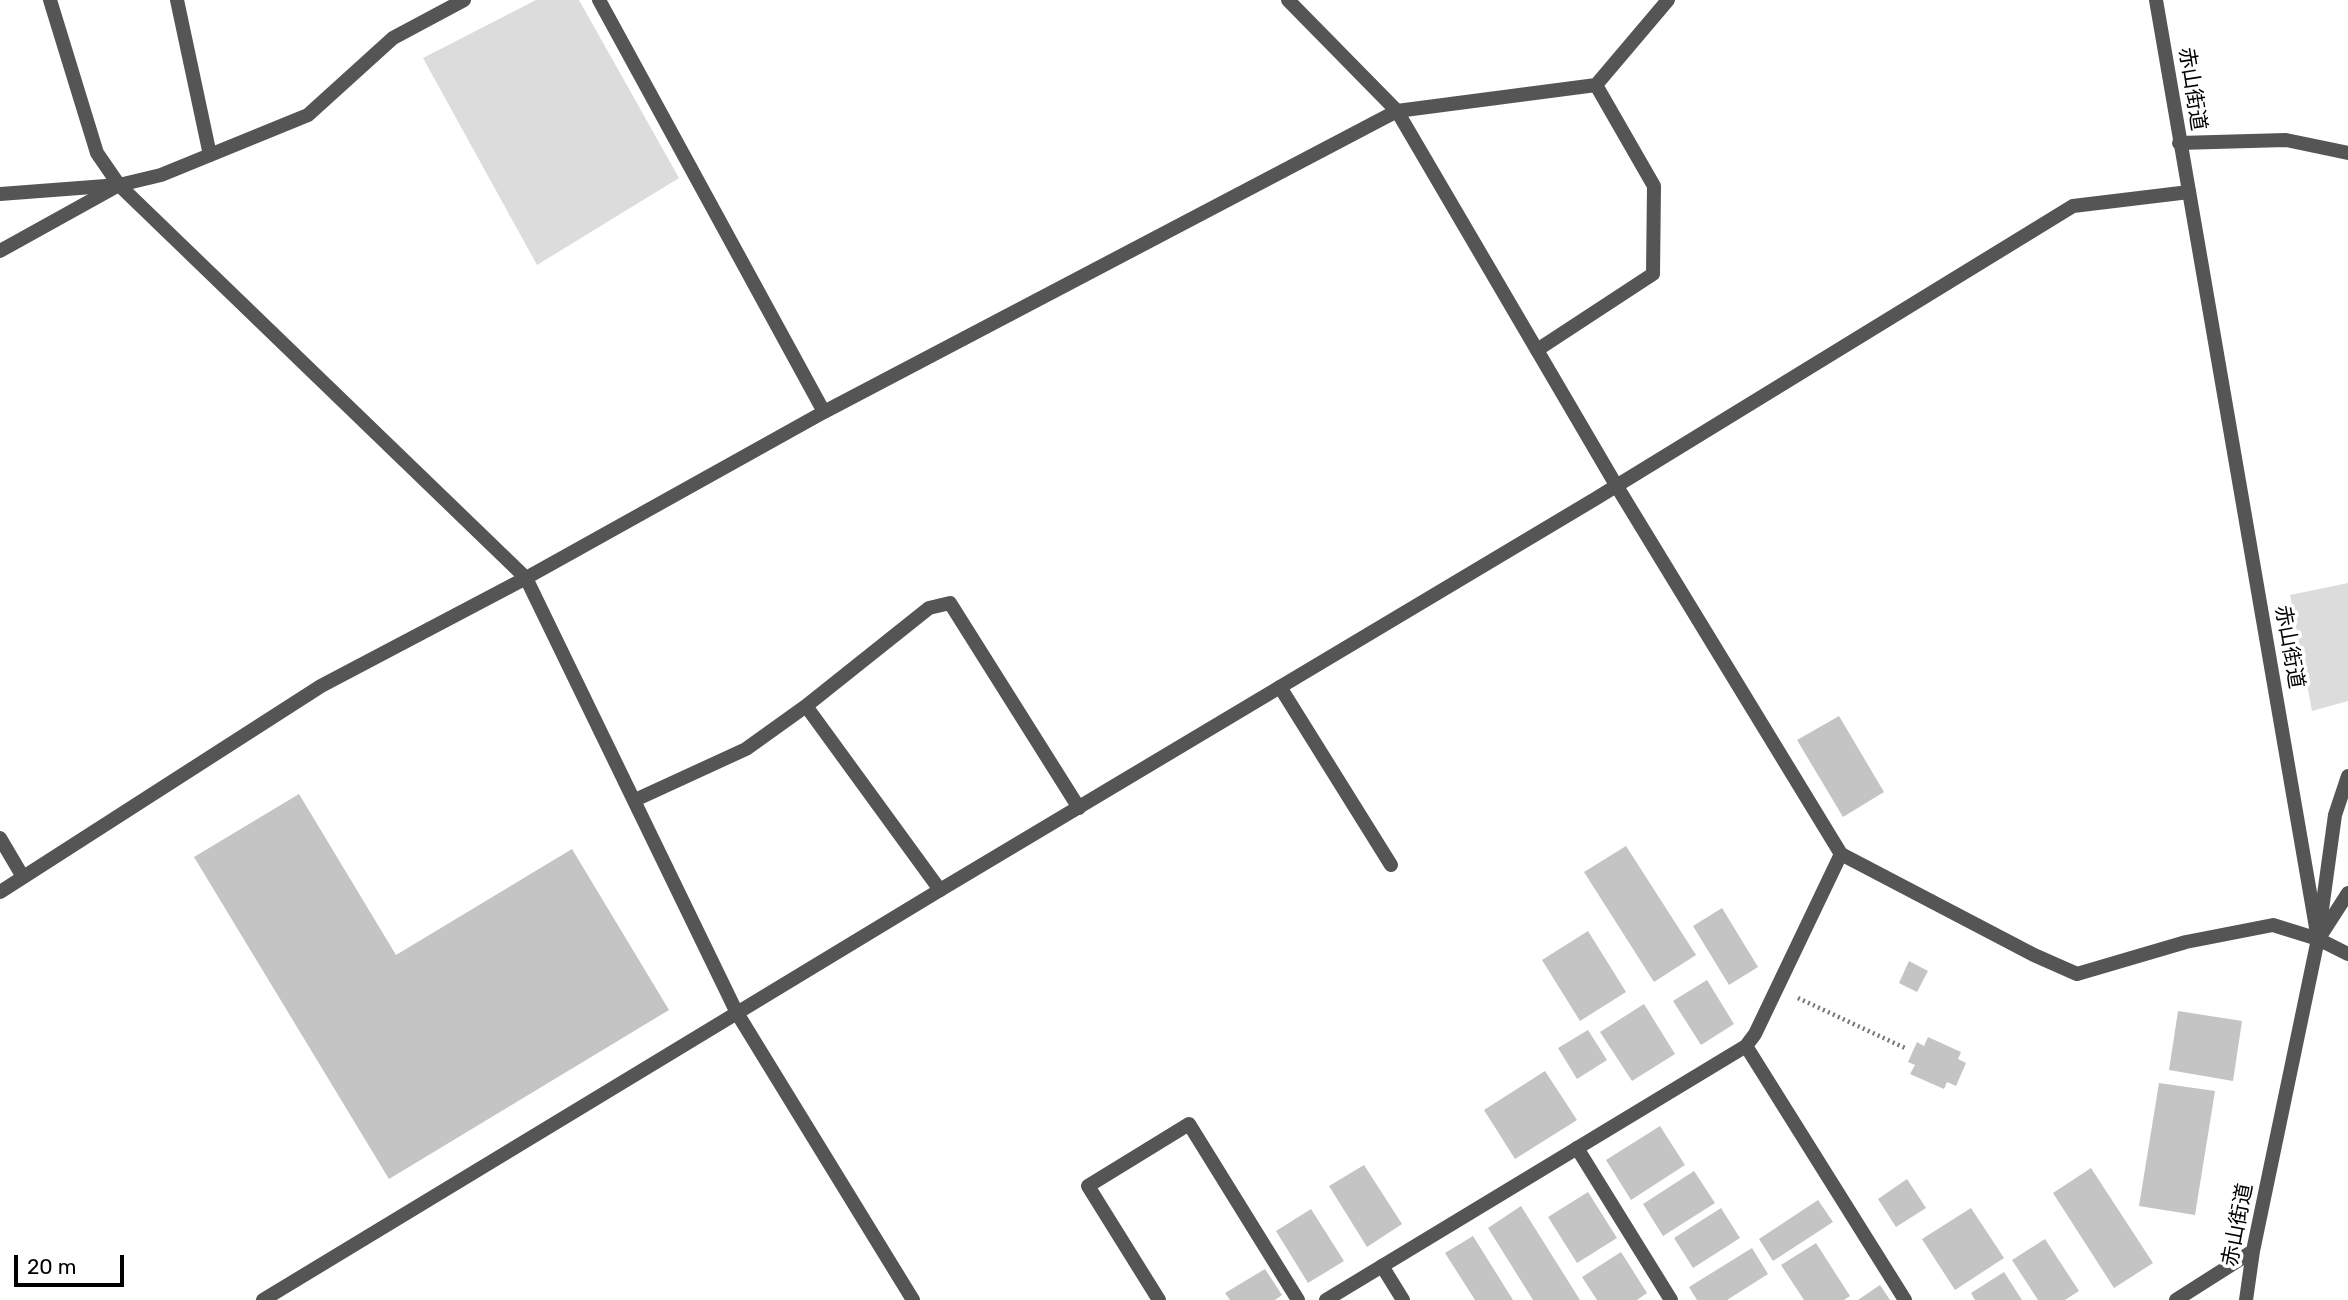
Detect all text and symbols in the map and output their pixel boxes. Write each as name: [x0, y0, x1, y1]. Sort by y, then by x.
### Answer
street label: 赤山街道: [2173, 46, 2211, 132]
street label: 赤山街道: [2269, 603, 2309, 691]
street label: 赤山街道: [2218, 1181, 2258, 1269]
scale bar: [18, 1240, 128, 1284]
text: 20 m: [27, 1254, 76, 1279]

